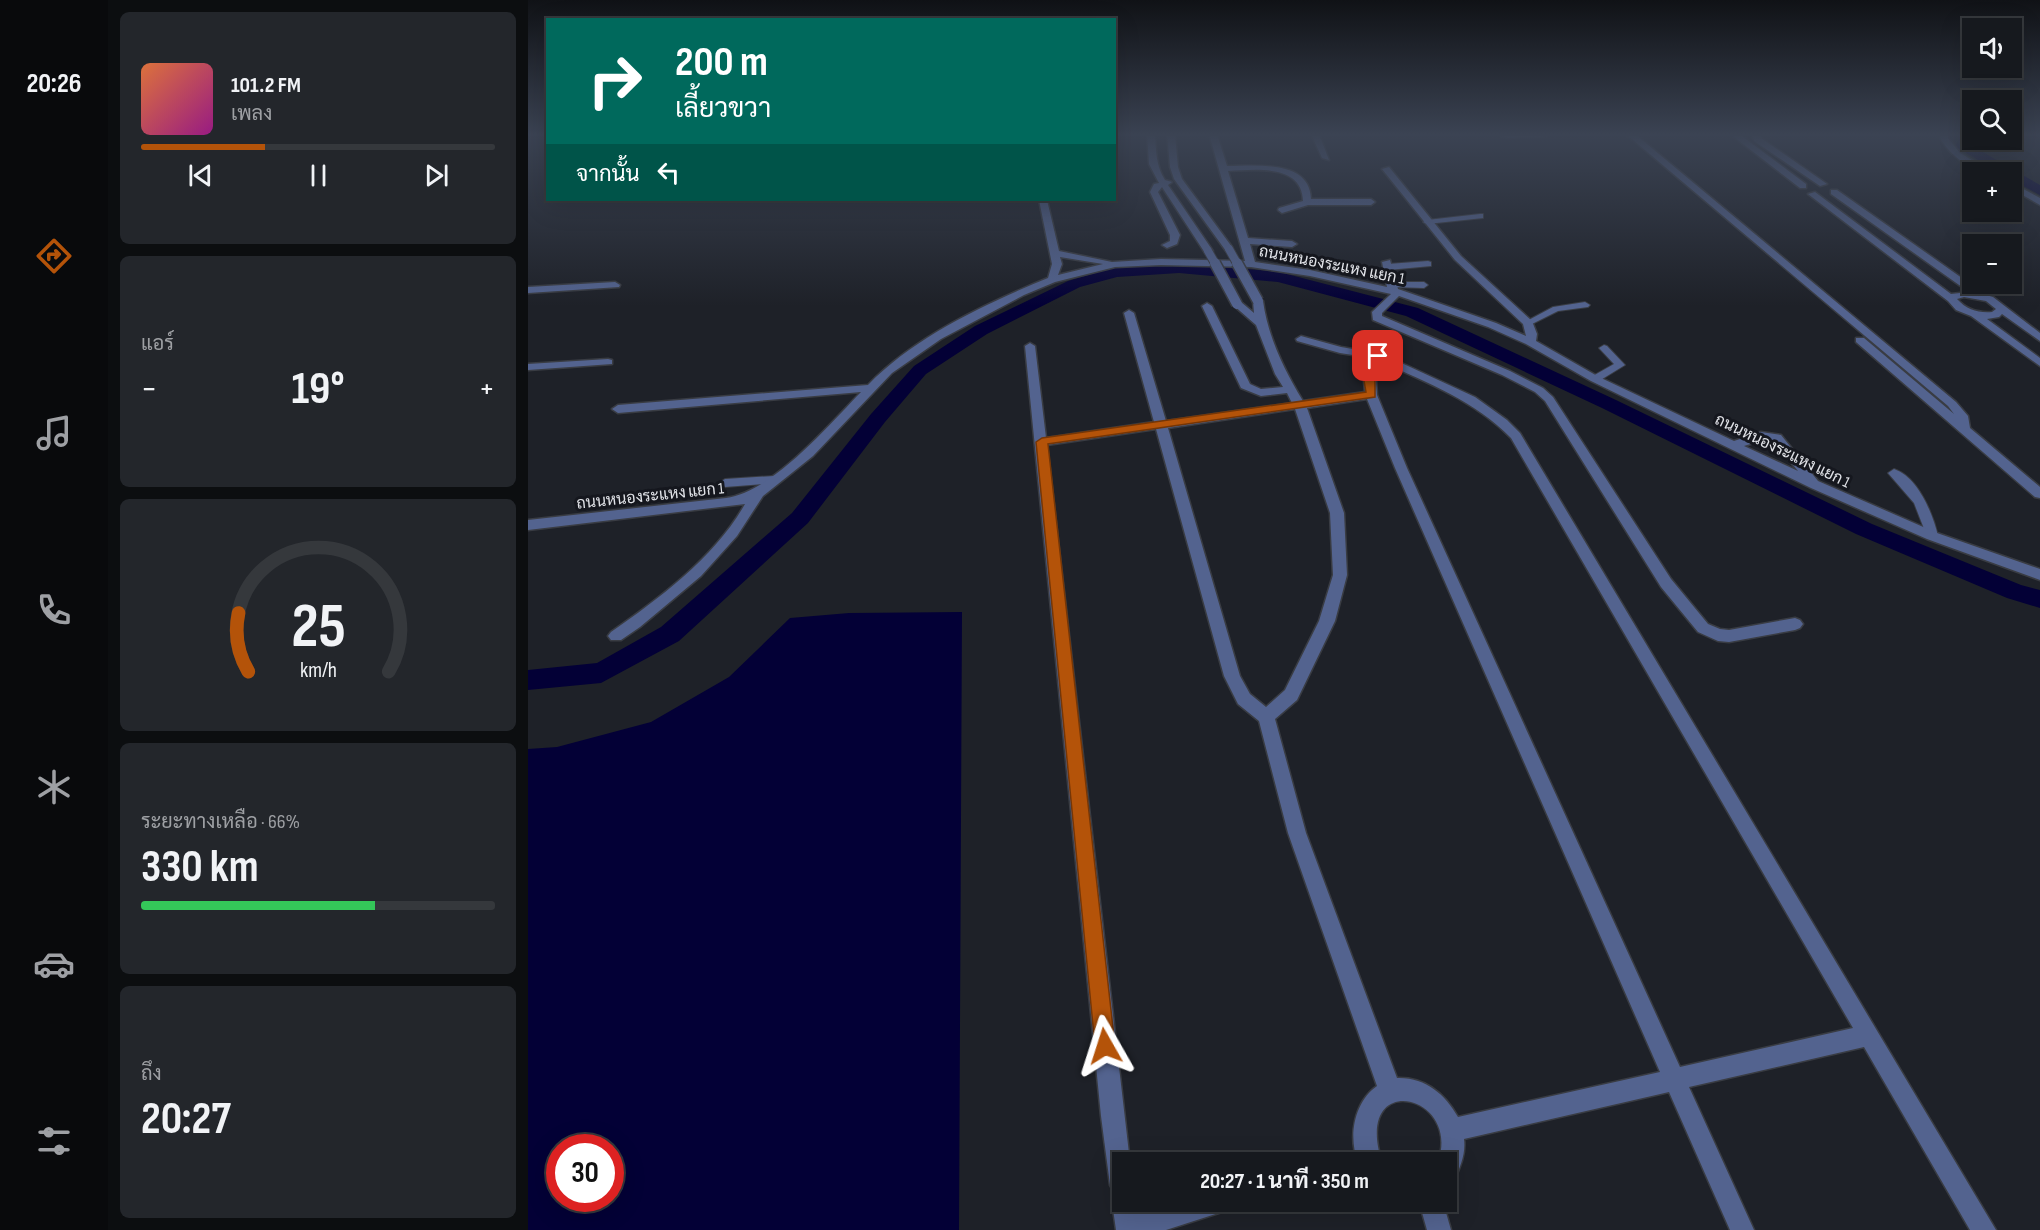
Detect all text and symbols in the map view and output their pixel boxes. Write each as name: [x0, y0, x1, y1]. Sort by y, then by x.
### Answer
map controls: [1962, 18, 2022, 294]
button: sound: [1962, 18, 2022, 78]
text: 200 m: [675, 37, 768, 88]
icon: right: [576, 42, 654, 120]
text: 20:26: [27, 68, 81, 100]
text: 101.2 FM: [231, 72, 301, 99]
button: search: [1962, 90, 2022, 150]
text: เลี้ยวขวา: [675, 93, 771, 125]
text: เพลง: [231, 102, 272, 126]
icon: left: [652, 156, 685, 189]
icon: previous: [184, 159, 217, 192]
icon: pause: [302, 159, 335, 192]
icon: next: [420, 159, 453, 192]
text: จากนั้น: [576, 161, 640, 188]
button: +: [1962, 162, 2022, 222]
button: −: [1962, 234, 2022, 294]
icon: directions: [33, 235, 75, 277]
street label: ถนนหนองระแหง แยก 1: [1257, 242, 1407, 289]
pin: [1352, 330, 1403, 381]
text: แอร์: [141, 332, 174, 356]
icon: arrive: [1361, 339, 1394, 372]
text: 19°: [291, 362, 345, 417]
text: −: [141, 369, 157, 409]
text: +: [479, 369, 495, 409]
street label: ถนนหนองระแหง แยก 1: [1712, 410, 1853, 493]
icon: music: [33, 412, 75, 454]
street label: ถนนหนองระแหง แยก 1: [576, 479, 725, 514]
icon: phone: [33, 589, 75, 631]
text: 25: [291, 590, 345, 665]
text: km/h: [299, 658, 337, 683]
icon: climate: [33, 766, 75, 808]
text: ระยะทางเหลือ · 66%: [141, 810, 300, 834]
text: 330 km: [141, 840, 259, 895]
icon: car: [33, 943, 75, 985]
position arrow: [1073, 1014, 1137, 1078]
text: ถึง: [141, 1062, 162, 1086]
text: 20:27: [141, 1092, 231, 1147]
icon: filters: [33, 1120, 75, 1162]
speed limit sign: 30: [546, 1134, 624, 1212]
text: 20:27 · 1 นาที · 350 m: [1200, 1168, 1369, 1195]

